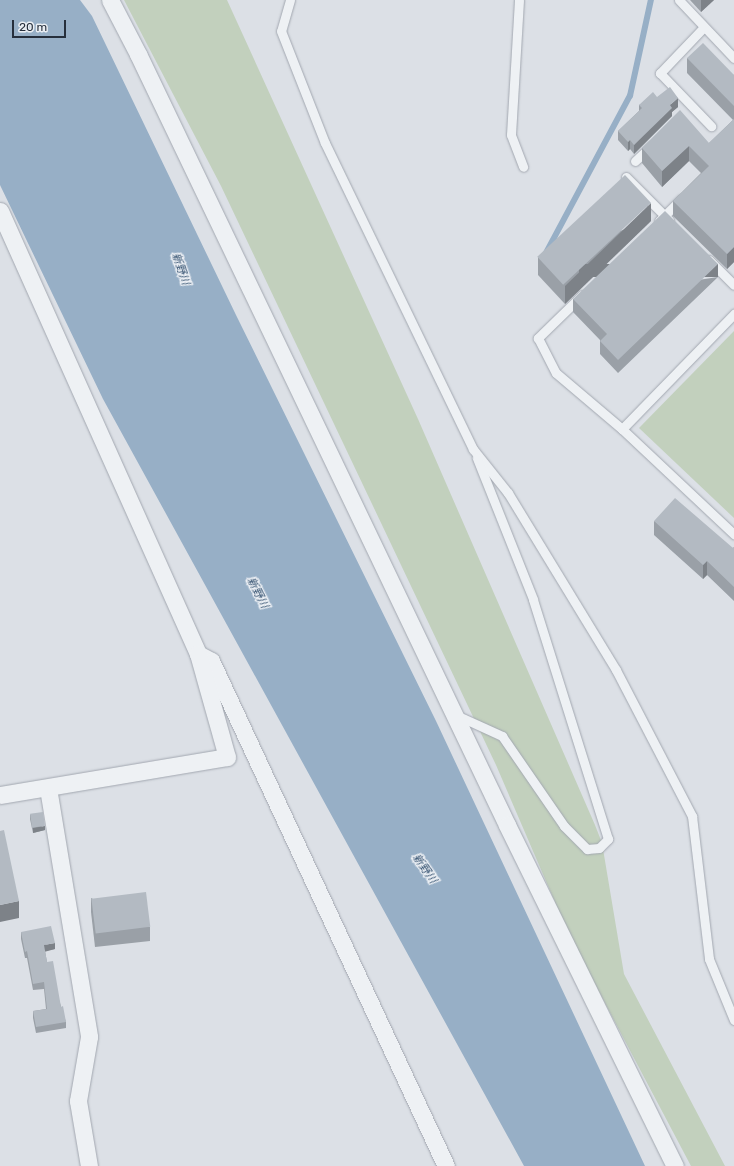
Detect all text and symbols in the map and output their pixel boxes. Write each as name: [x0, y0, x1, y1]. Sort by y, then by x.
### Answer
scale bar: [14, 12, 68, 38]
text: 20 m: [19, 20, 47, 34]
water label: 新野川: [168, 251, 192, 287]
water label: 新野川: [244, 575, 270, 611]
water label: 新野川: [409, 852, 439, 886]

